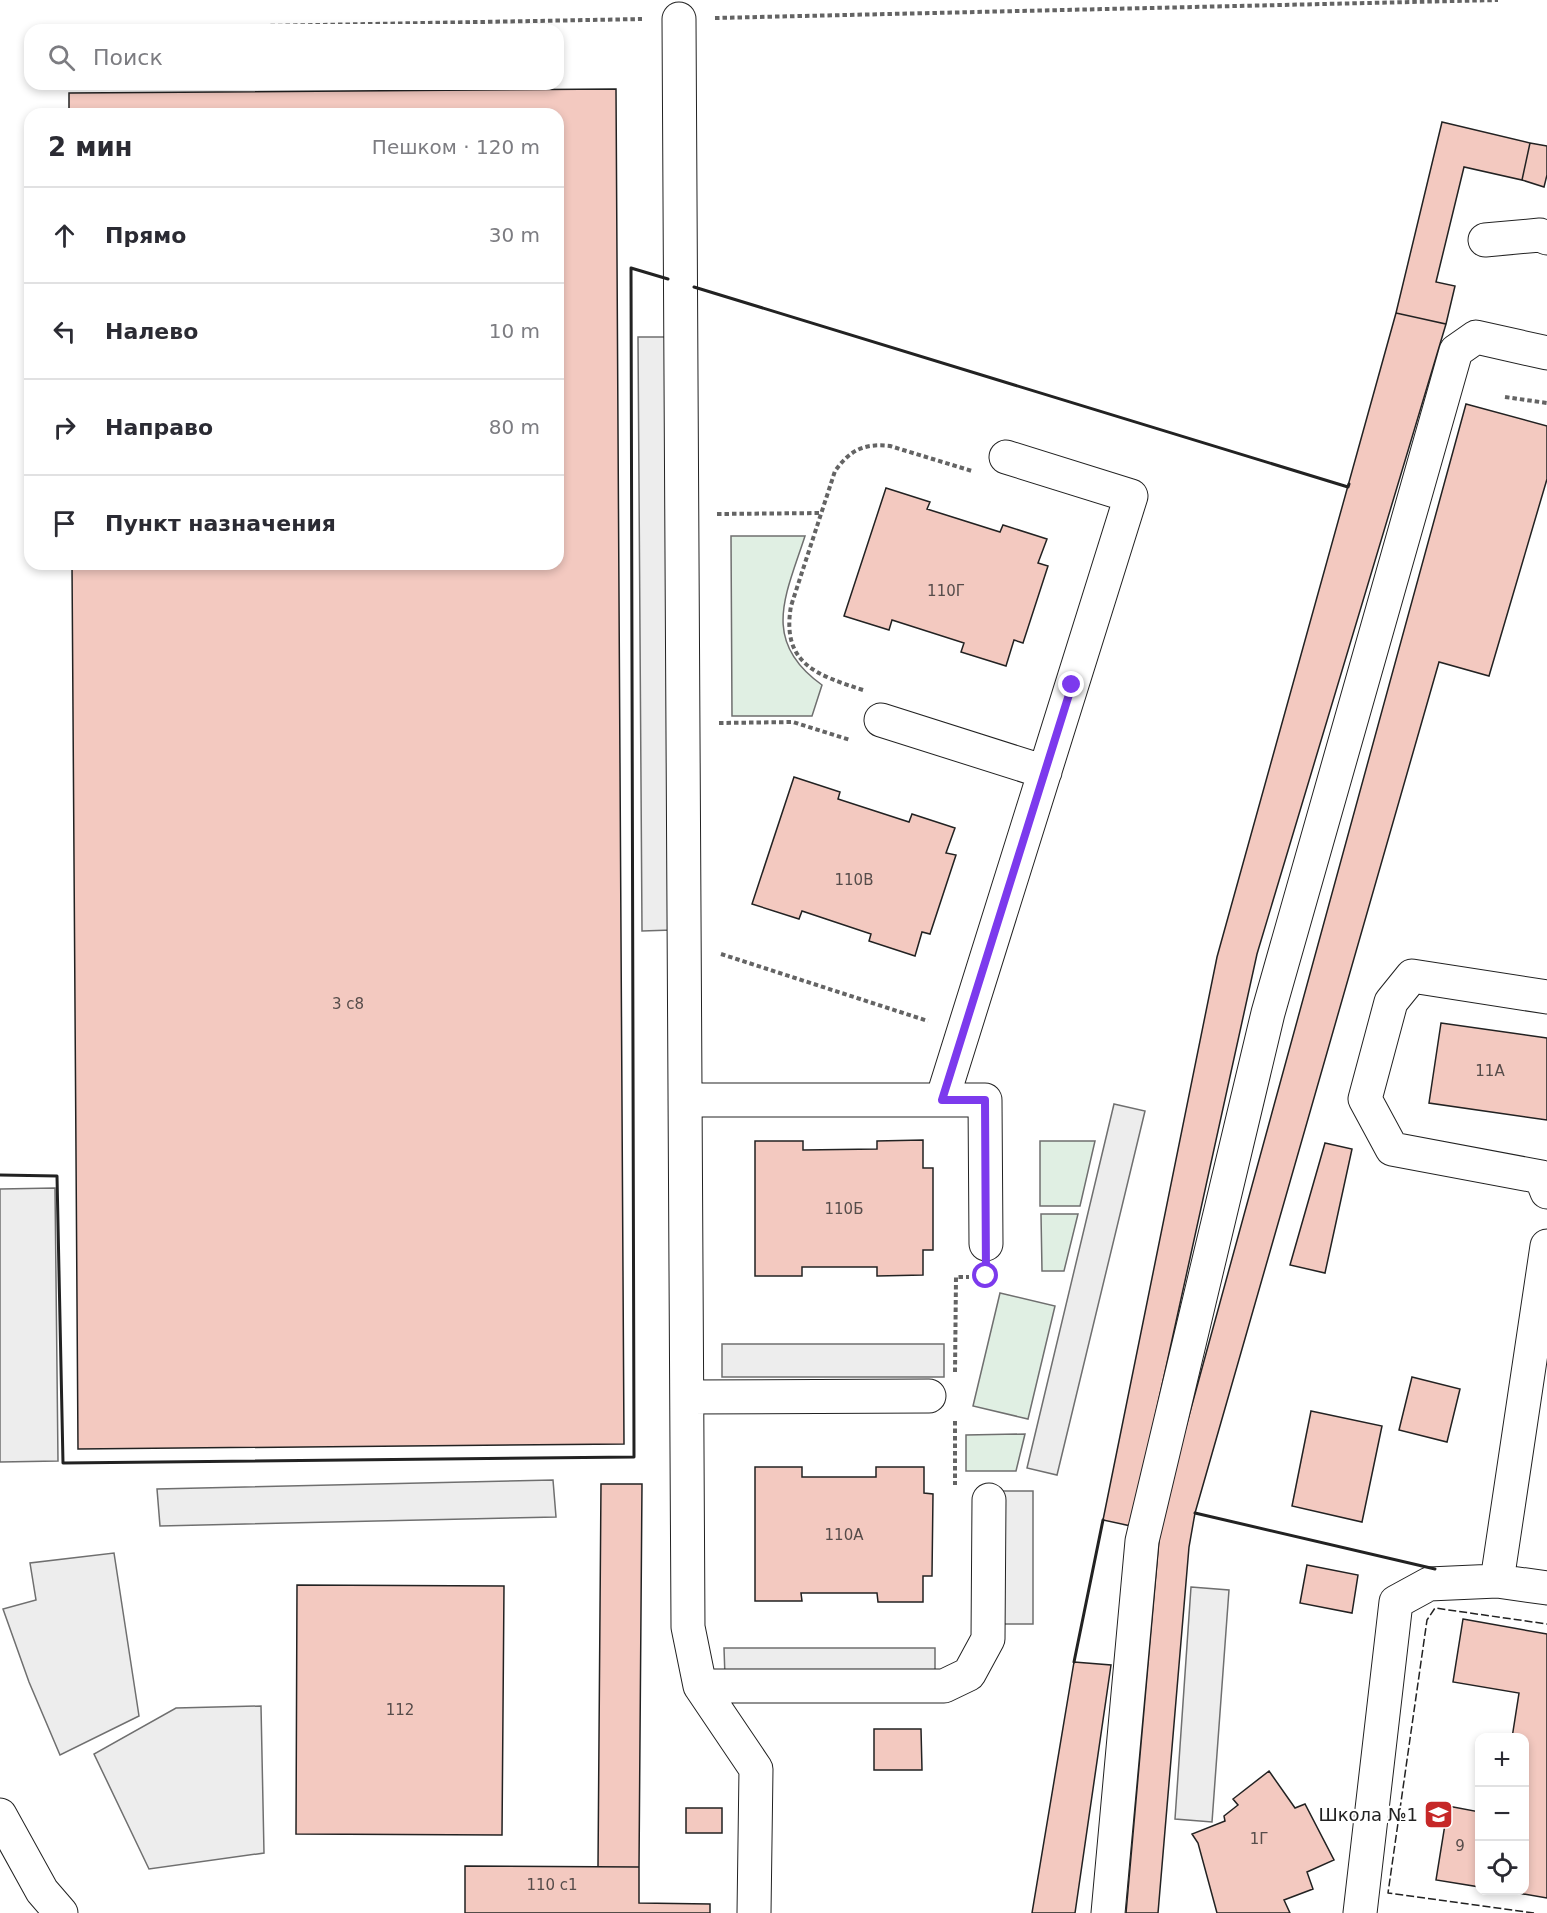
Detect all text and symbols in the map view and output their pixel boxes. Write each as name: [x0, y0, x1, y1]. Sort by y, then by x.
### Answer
search box: [24, 24, 564, 90]
icon: search: [45, 41, 78, 74]
text: Поиск: [93, 45, 163, 70]
text: 2 мин: [48, 132, 133, 162]
text: Пешком · 120 m: [372, 135, 540, 159]
icon: ahead: [48, 219, 81, 252]
text: Прямо: [105, 223, 186, 248]
text: 30 m: [489, 223, 540, 247]
icon: left: [48, 315, 81, 348]
text: Налево: [105, 319, 198, 344]
text: 10 m: [489, 319, 540, 343]
icon: right: [48, 411, 81, 444]
text: Направо: [105, 415, 213, 440]
text: 80 m: [489, 415, 540, 439]
icon: arrive: [48, 507, 81, 540]
text: Пункт назначения: [105, 511, 336, 536]
house number: 110Г: [927, 582, 965, 600]
route end: [1058, 671, 1084, 697]
house number: 110В: [835, 871, 873, 889]
house number: 3 с8: [332, 995, 364, 1013]
house number: 11А: [1475, 1062, 1505, 1080]
house number: 110Б: [825, 1200, 863, 1218]
route start: [972, 1262, 998, 1288]
house number: 110А: [825, 1526, 864, 1544]
house number: 112: [386, 1701, 414, 1719]
map controls: [1475, 1733, 1529, 1895]
button: +: [1475, 1733, 1529, 1787]
button: −: [1475, 1787, 1529, 1841]
school or university icon: Школа №1: [1423, 1798, 1455, 1830]
place label: Школа №1: [1318, 1804, 1418, 1825]
house number: 1Г: [1250, 1830, 1268, 1848]
house number: 9: [1455, 1837, 1465, 1855]
button: locate: [1475, 1841, 1529, 1895]
house number: 110 с1: [526, 1876, 578, 1894]

